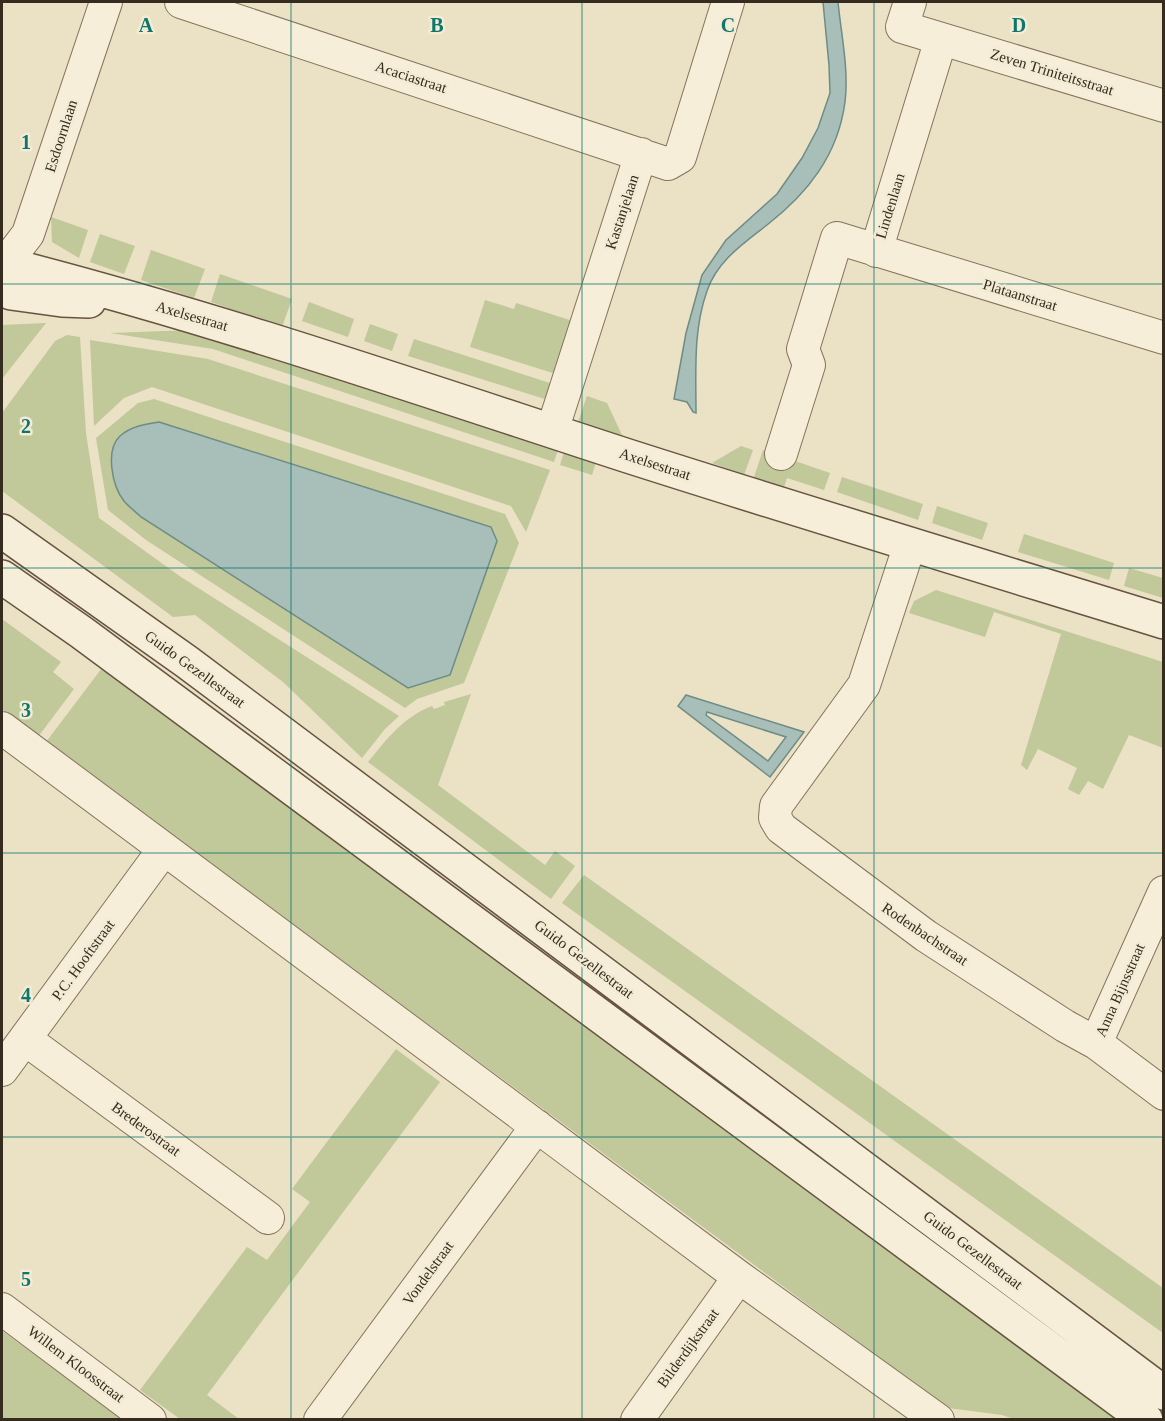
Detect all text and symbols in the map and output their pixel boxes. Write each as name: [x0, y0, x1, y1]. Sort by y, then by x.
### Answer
text: A: [139, 14, 154, 36]
text: B: [430, 14, 444, 36]
text: C: [721, 14, 735, 36]
text: D: [1012, 14, 1026, 36]
street label: Zeven Triniteitsstraat: [989, 46, 1116, 99]
street label: Acaciastraat: [373, 58, 450, 96]
street label: Esdoornlaan: [42, 97, 80, 174]
text: 1: [21, 131, 31, 153]
street label: Lindenlaan: [872, 171, 908, 241]
street label: Kastanjelaan: [602, 172, 642, 251]
street label: Plataanstraat: [981, 276, 1060, 314]
street label: Axelsestraat: [154, 298, 231, 334]
text: 2: [21, 415, 31, 437]
street label: Axelsestraat: [617, 445, 694, 483]
street label: Guido Gezellestraat: [142, 627, 249, 711]
text: 3: [21, 699, 31, 721]
street label: Rodenbachstraat: [879, 899, 972, 969]
street label: P.C. Hooftstraat: [48, 916, 118, 1003]
street label: Guido Gezellestraat: [531, 917, 637, 1002]
street label: Anna Bijnsstraat: [1092, 940, 1148, 1039]
text: 4: [21, 984, 31, 1006]
street label: Brederostraat: [109, 1099, 184, 1160]
street label: Guido Gezellestraat: [920, 1208, 1026, 1293]
street label: Vondelstraat: [400, 1237, 457, 1308]
text: 5: [21, 1268, 31, 1290]
street label: Bilderdijkstraat: [654, 1305, 722, 1390]
street label: Willem Kloosstraat: [25, 1323, 128, 1406]

